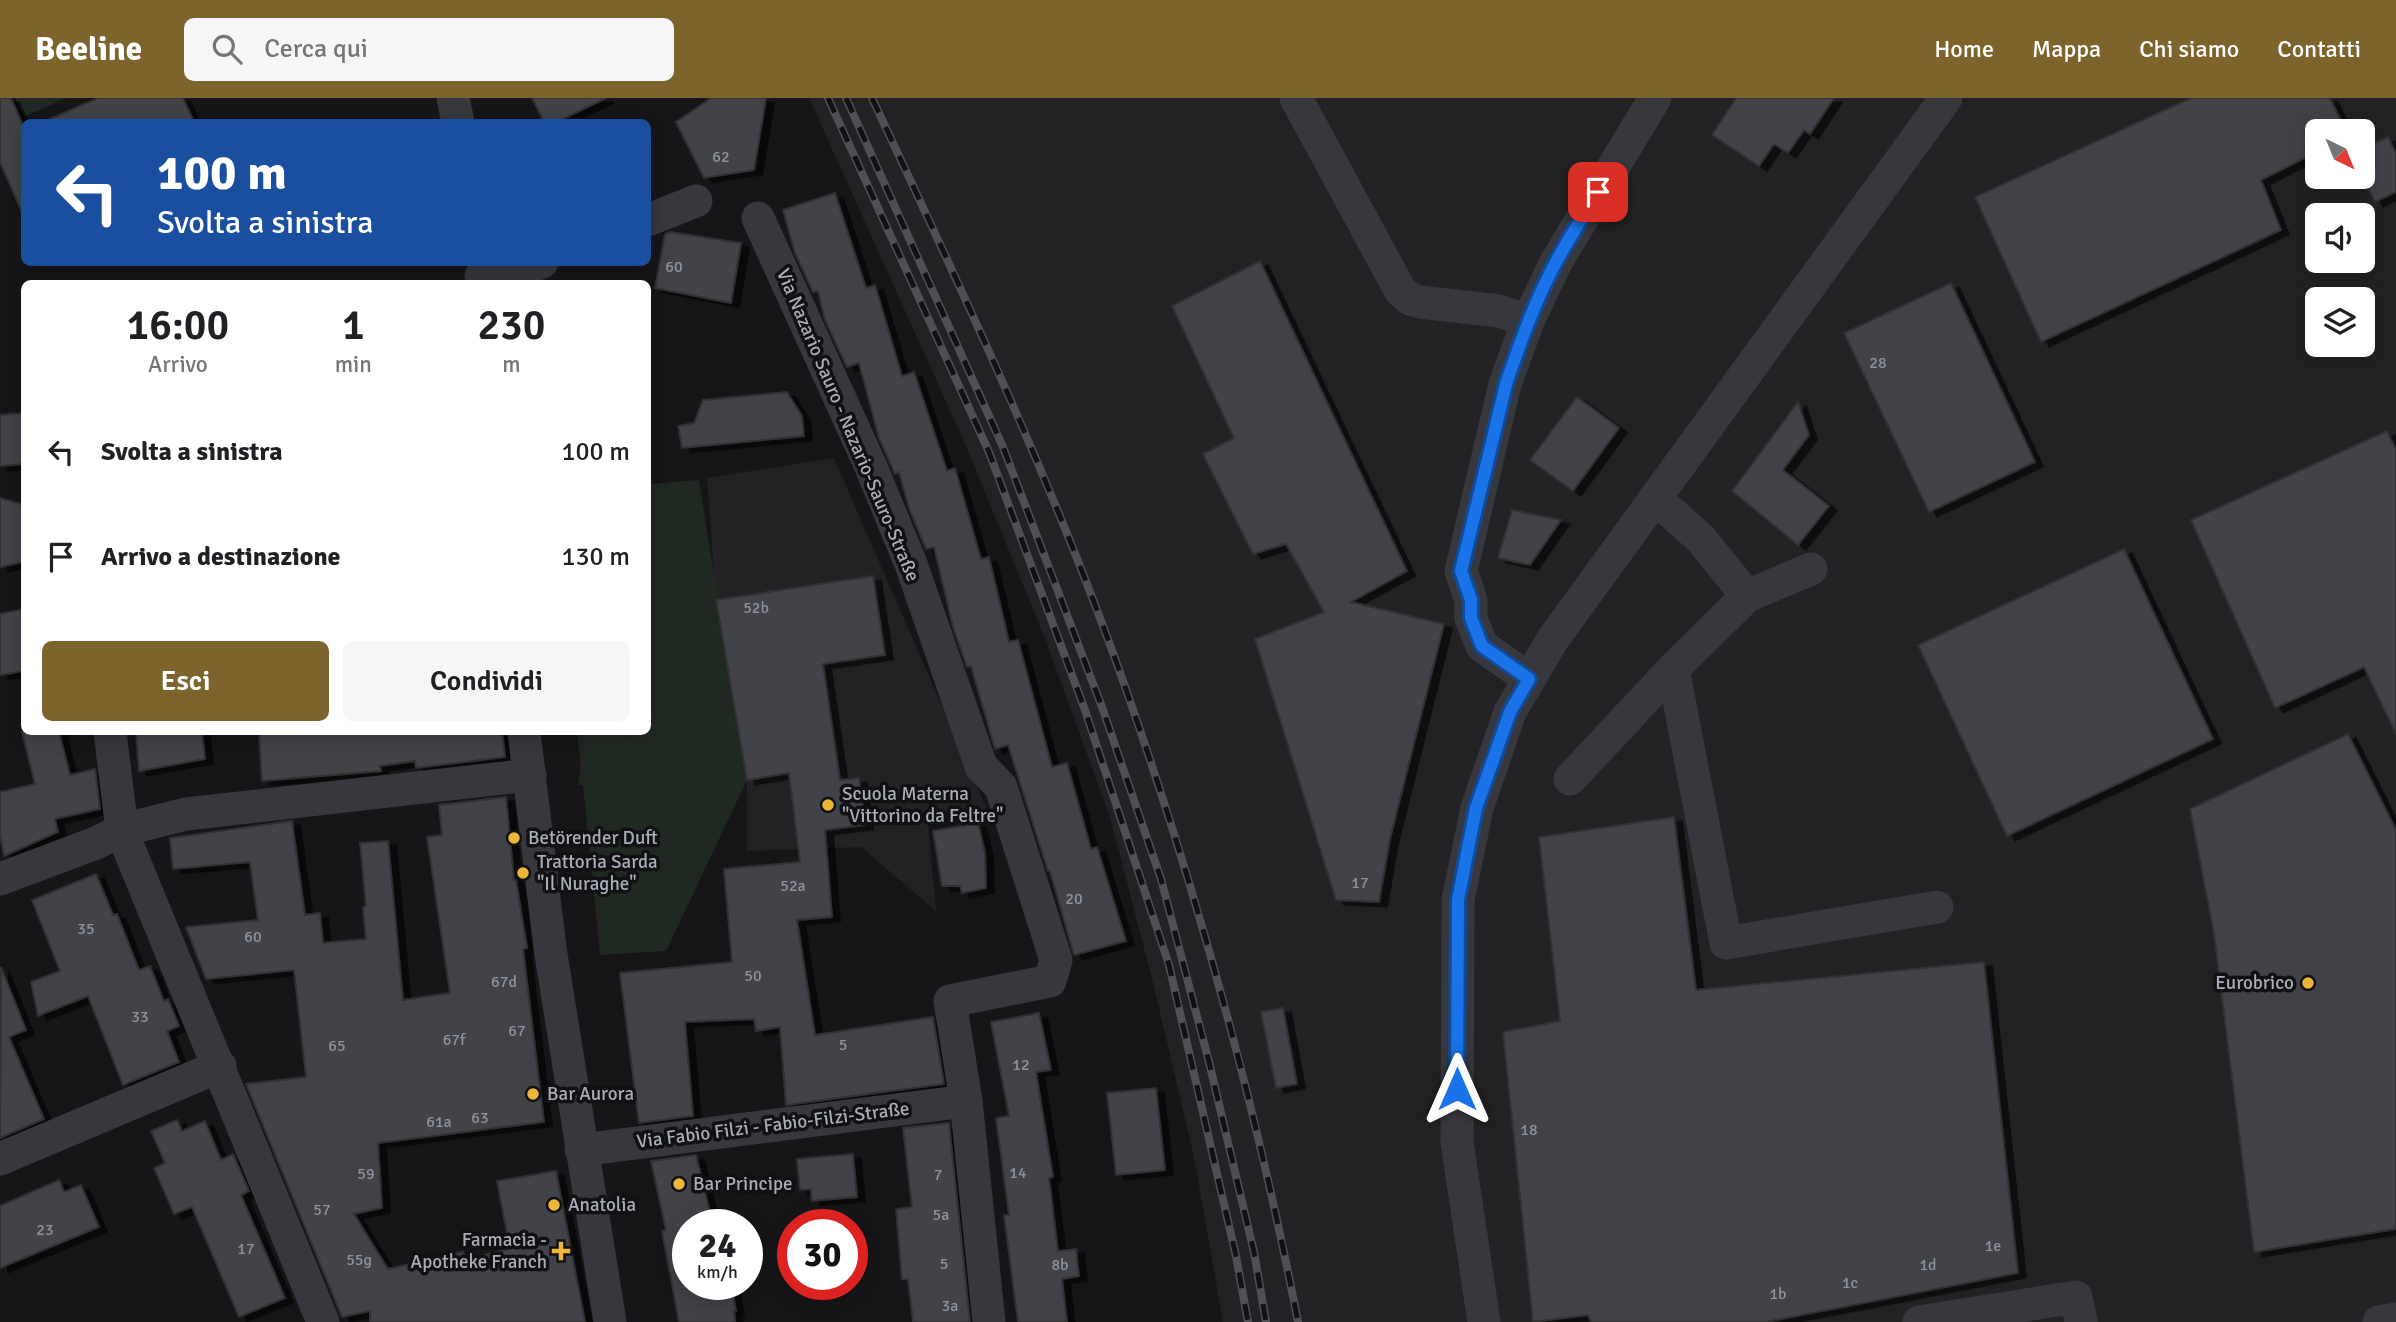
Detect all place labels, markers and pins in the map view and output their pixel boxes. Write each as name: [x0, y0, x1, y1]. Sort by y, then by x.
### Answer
pin: [1568, 162, 1628, 222]
place label: Scuola Materna "Vittorino da Feltre": [842, 782, 1003, 828]
marker: Scuola Materna "Vittorino da Feltre": [820, 797, 836, 813]
place label: Betörender Duft: [528, 826, 658, 850]
marker: Betörender Duft: [506, 830, 522, 846]
place label: Trattoria Sarda "Il Nuraghe": [537, 850, 658, 896]
marker: Trattoria Sarda "Il Nuraghe": [515, 865, 531, 881]
place label: Eurobrico: [2215, 971, 2294, 995]
marker: Eurobrico: [2300, 975, 2316, 991]
place label: Bar Aurora: [547, 1082, 634, 1106]
marker: Bar Aurora: [525, 1086, 541, 1102]
place label: Bar Principe: [693, 1172, 793, 1196]
marker: Bar Principe: [671, 1176, 687, 1192]
place label: Anatolia: [568, 1193, 636, 1217]
marker: Anatolia: [546, 1197, 562, 1213]
place label: Farmacia - Apotheke Franch: [411, 1228, 547, 1274]
marker: Farmacia - Apotheke Franch: [553, 1243, 569, 1259]

